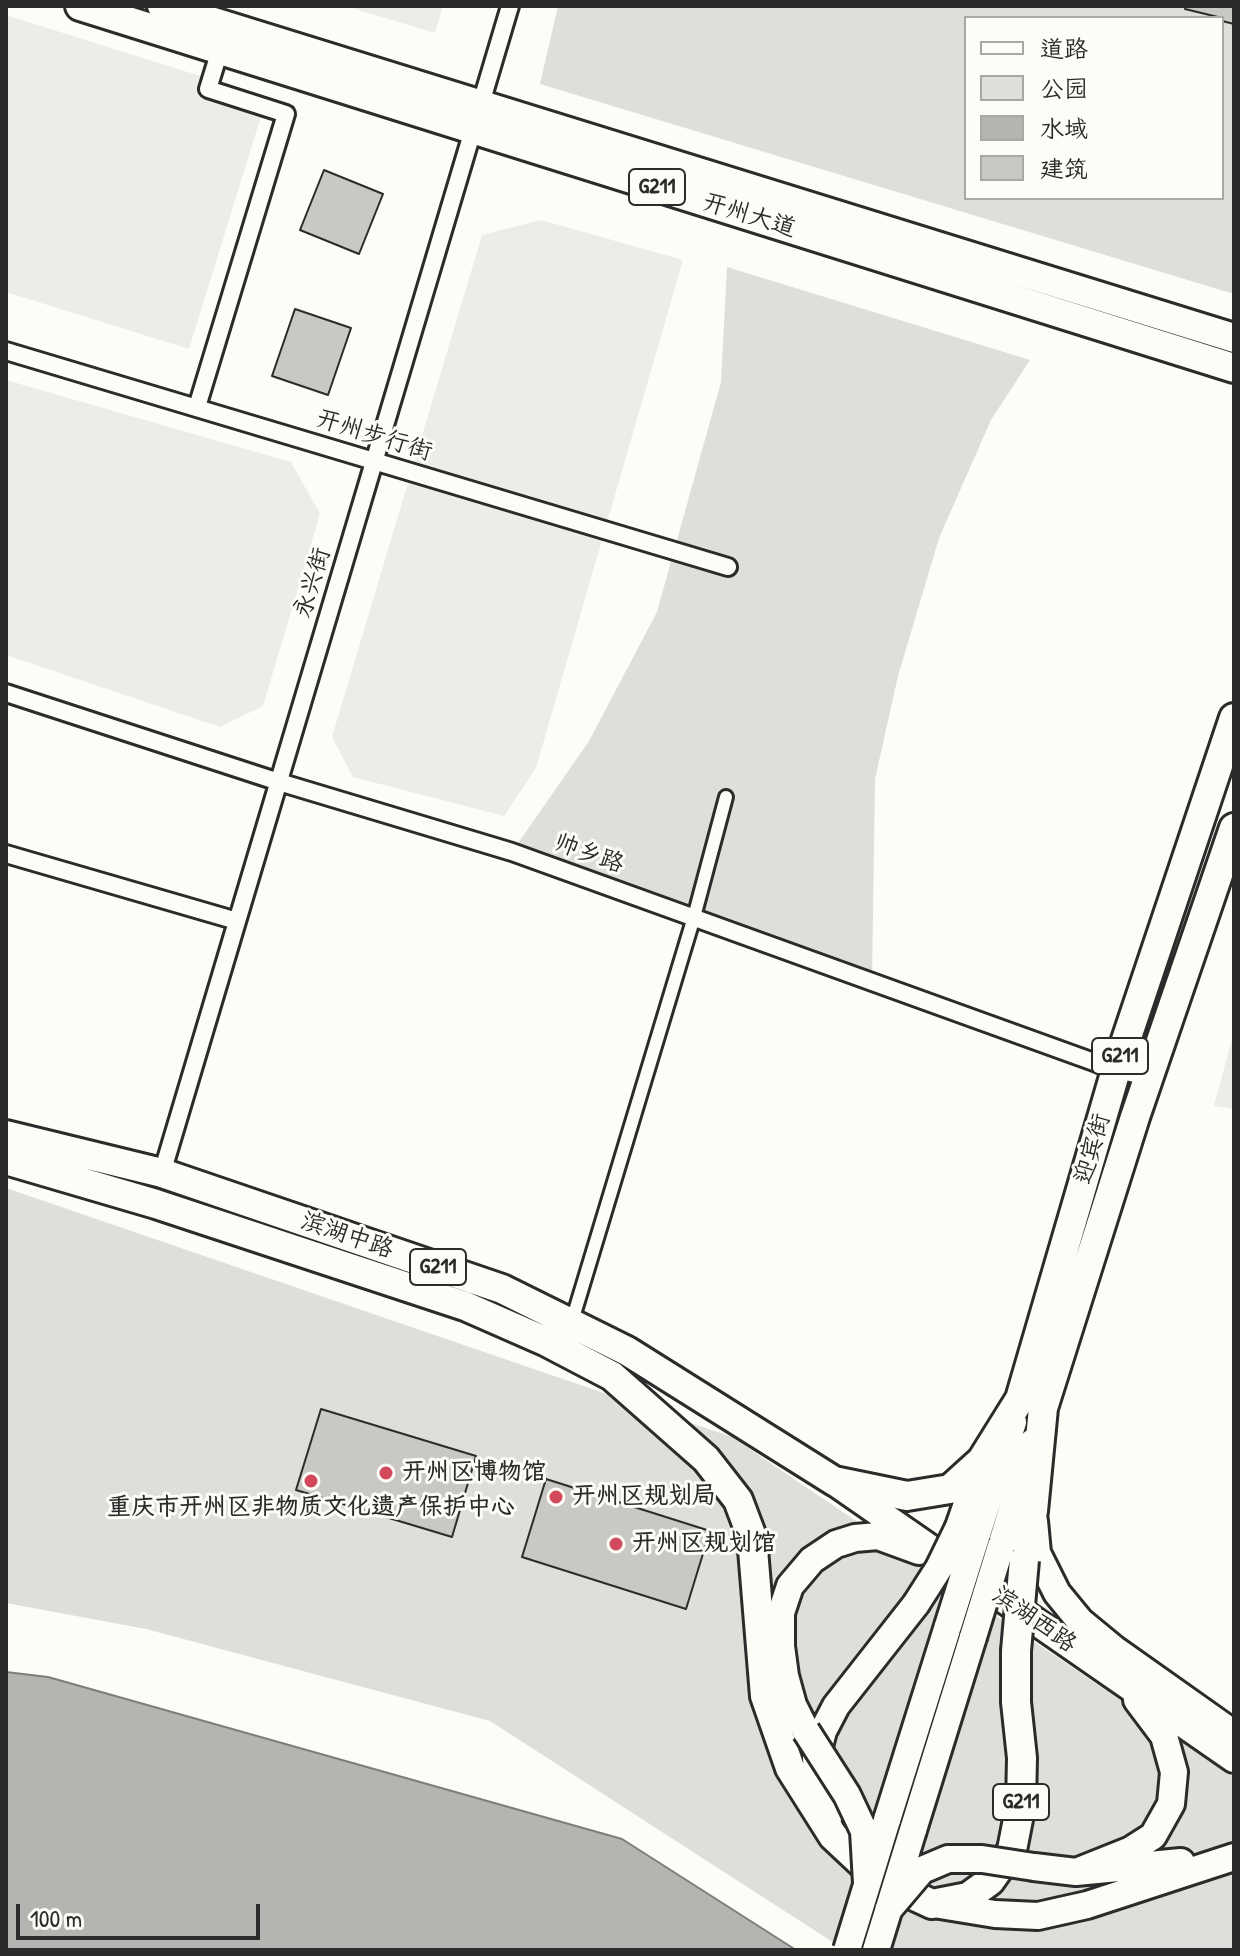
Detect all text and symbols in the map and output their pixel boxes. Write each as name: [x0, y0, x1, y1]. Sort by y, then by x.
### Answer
legend: [964, 16, 1224, 200]
text: 道路: [1040, 32, 1088, 64]
text: 公园: [1040, 72, 1088, 104]
text: 水域: [1040, 112, 1088, 144]
text: 建筑: [1040, 152, 1088, 184]
road number: G211: [629, 169, 685, 205]
street label: 开州大道: [699, 188, 799, 244]
street label: 开州步行街: [312, 405, 436, 467]
street label: 永兴街: [289, 544, 337, 622]
street label: 帅乡路: [550, 828, 628, 880]
road number: G211: [1092, 1038, 1148, 1074]
street label: 迎宾街: [1069, 1110, 1117, 1188]
street label: 滨湖中路: [297, 1207, 397, 1265]
road number: G211: [410, 1249, 466, 1285]
place label: 开州区博物馆: [402, 1459, 546, 1487]
marker: 开州区博物馆: [377, 1464, 395, 1482]
marker: 重庆市开州区非物质文化遗产保护中心: [302, 1472, 320, 1490]
place label: 开州区规划局: [572, 1483, 716, 1511]
marker: 开州区规划局: [547, 1488, 565, 1506]
place label: 重庆市开州区非物质文化遗产保护中心: [107, 1494, 515, 1522]
place label: 开州区规划馆: [632, 1530, 776, 1558]
marker: 开州区规划馆: [607, 1535, 625, 1553]
street label: 滨湖西路: [986, 1581, 1082, 1659]
road number: G211: [993, 1784, 1049, 1820]
scale bar: [20, 1888, 264, 1938]
text: 100 m: [30, 1902, 82, 1934]

